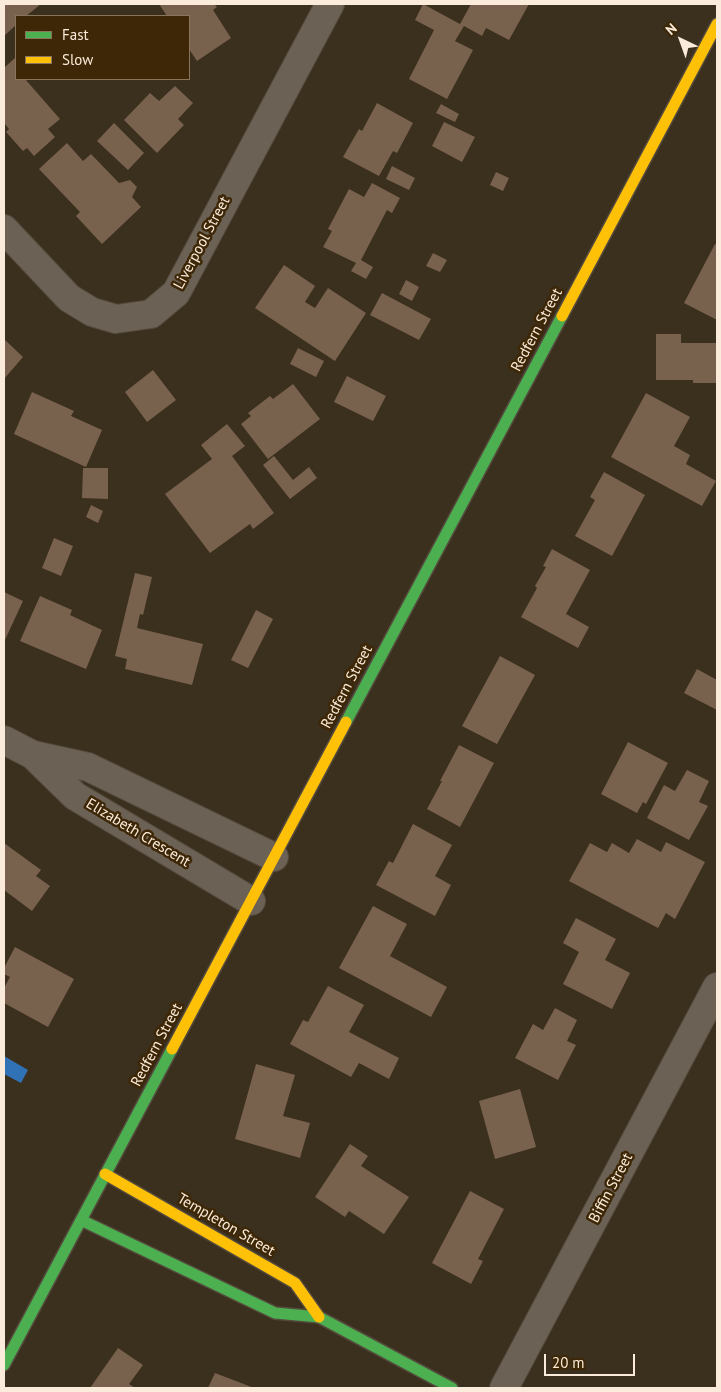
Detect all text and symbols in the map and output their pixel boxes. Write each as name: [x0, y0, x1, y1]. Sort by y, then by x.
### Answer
legend: [15, 15, 190, 80]
north arrow: [656, 15, 706, 65]
text: N: [662, 19, 680, 39]
text: Fast: [62, 25, 89, 44]
text: Slow: [62, 50, 93, 69]
street label: Liverpool Street: [170, 194, 234, 292]
street label: Redfern Street: [508, 285, 566, 375]
street label: Redfern Street: [318, 642, 376, 732]
street label: Elizabeth Crescent: [83, 795, 193, 871]
street label: Redfern Street: [128, 1000, 186, 1090]
street label: Biffin Street: [585, 1150, 637, 1226]
street label: Templeton Street: [174, 1190, 278, 1260]
scale bar: [546, 1344, 637, 1376]
text: 20 m: [552, 1353, 585, 1372]

